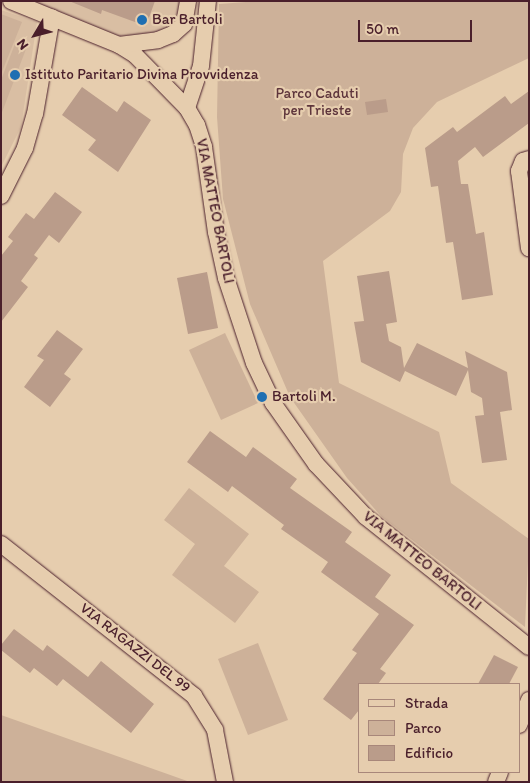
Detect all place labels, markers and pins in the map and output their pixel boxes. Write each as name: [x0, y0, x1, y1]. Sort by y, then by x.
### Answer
place label: Bar Bartoli: [152, 11, 224, 29]
marker: Bar Bartoli: [136, 14, 148, 26]
place label: Istituto Paritario Divina Provvidenza: [25, 66, 259, 84]
marker: Istituto Paritario Divina Provvidenza: [9, 69, 21, 81]
place label: Bartoli M.: [272, 388, 336, 406]
marker: Bartoli M.: [256, 391, 268, 403]

